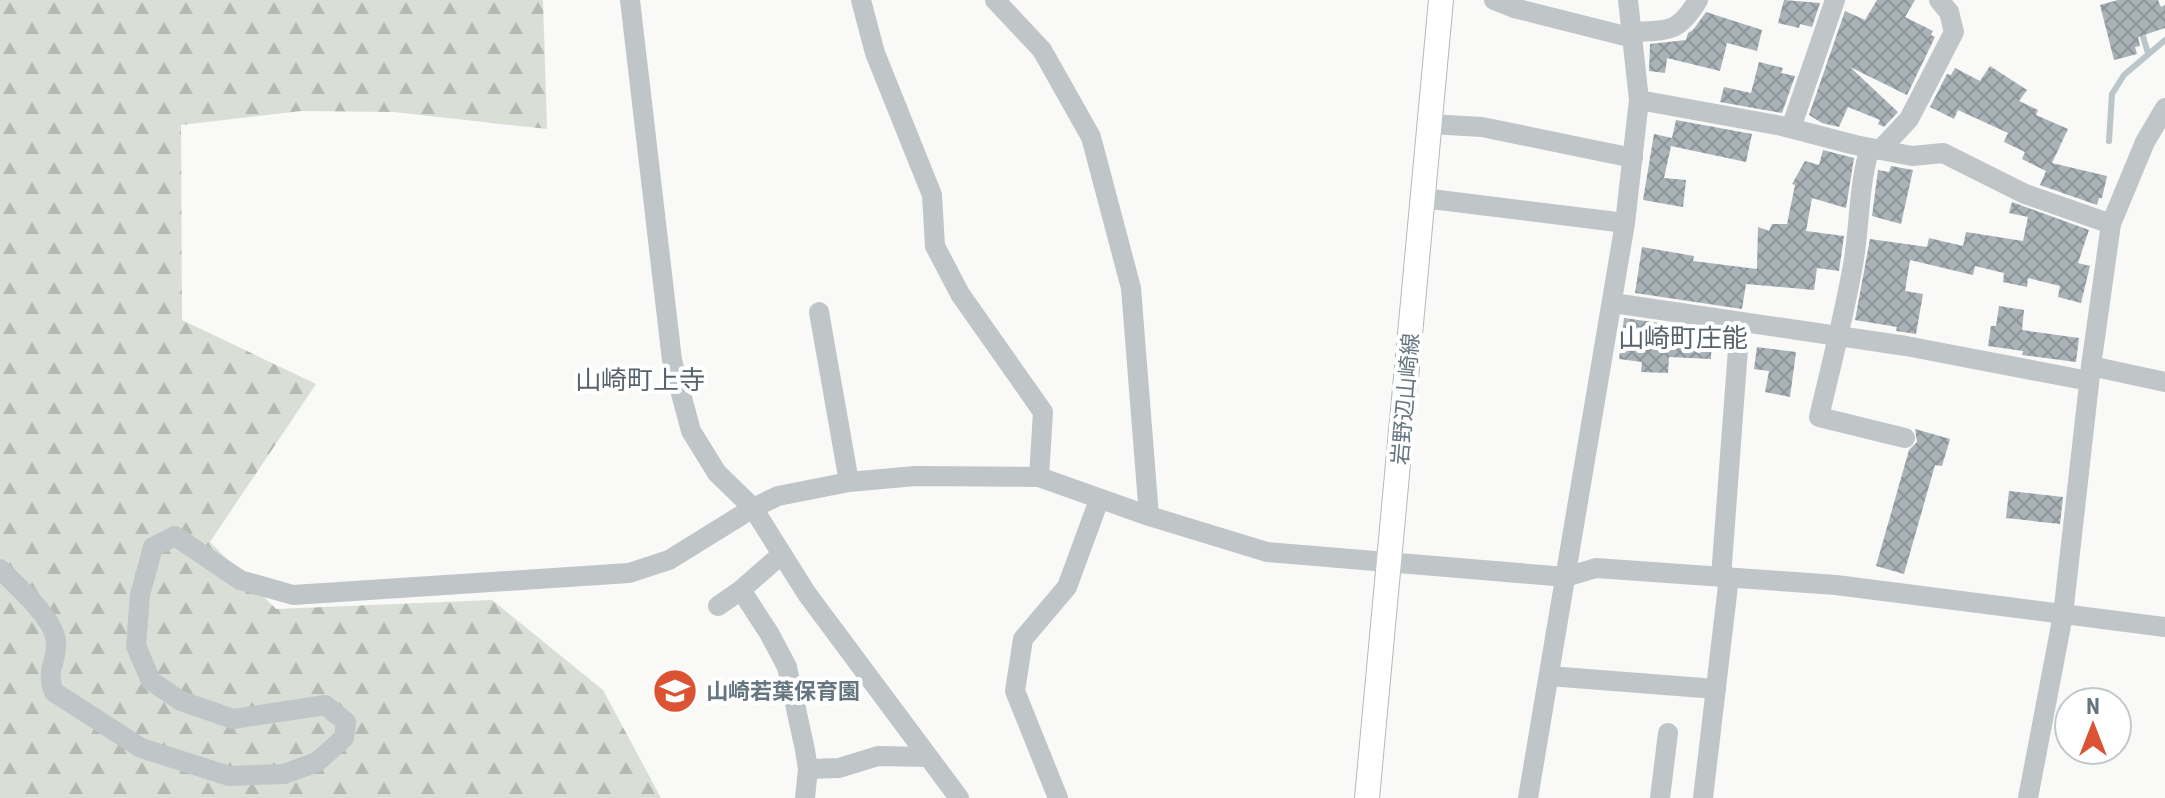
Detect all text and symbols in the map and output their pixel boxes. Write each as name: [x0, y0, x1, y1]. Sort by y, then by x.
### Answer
district label: 山崎町庄能: [1618, 323, 1748, 353]
street label: 岩野辺山崎線: [1387, 332, 1424, 466]
district label: 山崎町上寺: [575, 365, 705, 395]
school or university icon: 山崎若葉保育園: [651, 667, 699, 715]
place label: 山崎若葉保育園: [706, 679, 860, 704]
north arrow: [2053, 686, 2133, 766]
text: N: [2086, 694, 2100, 719]

